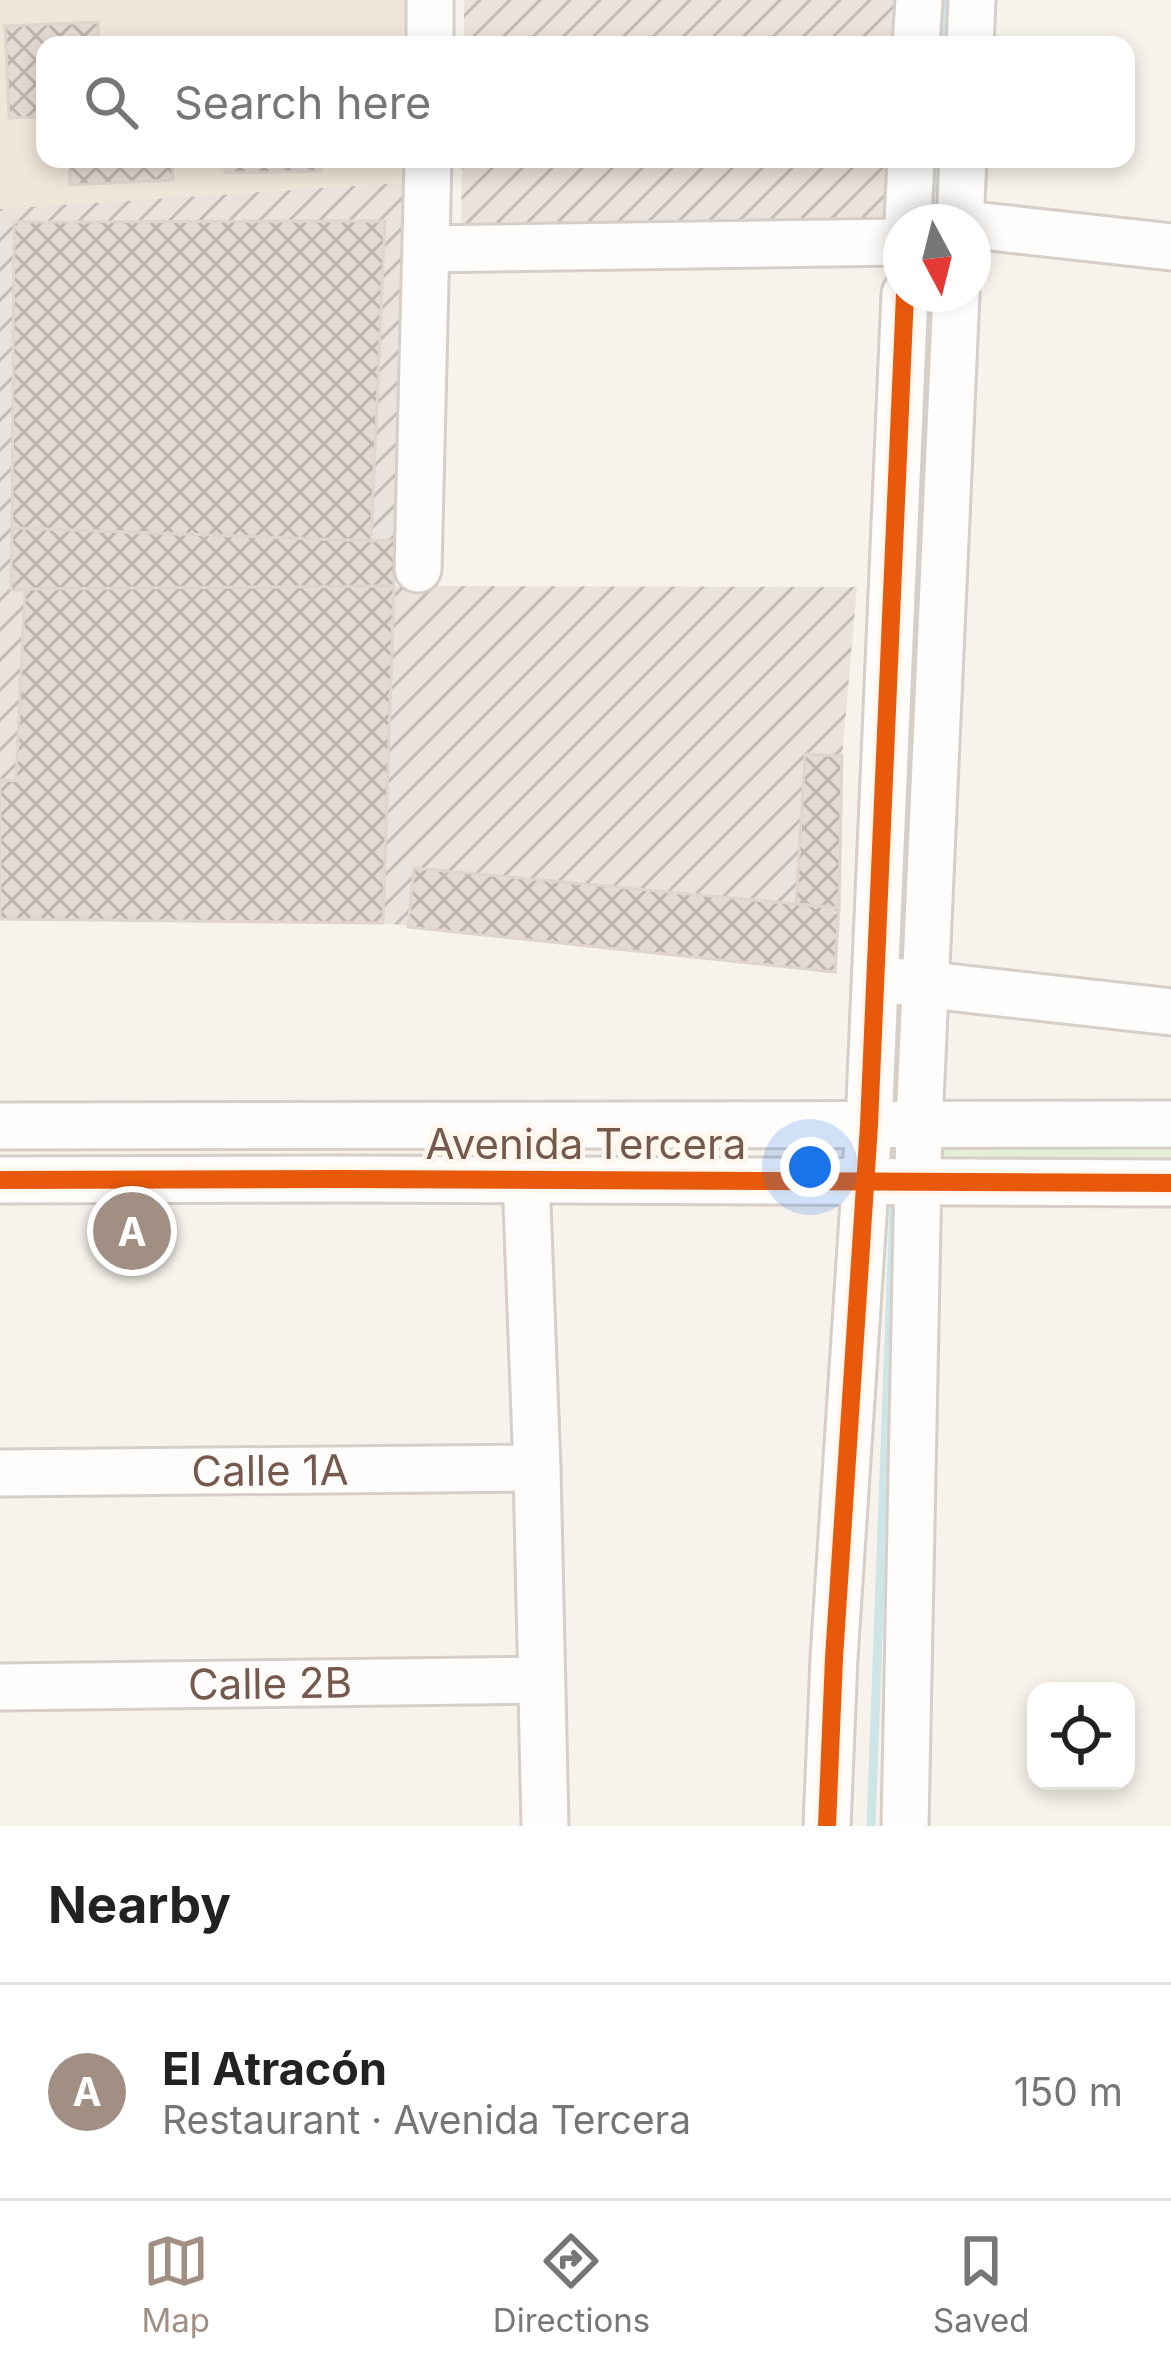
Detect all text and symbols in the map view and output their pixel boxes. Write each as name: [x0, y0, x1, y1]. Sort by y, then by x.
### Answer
search box: [36, 36, 1135, 168]
icon: search: [78, 69, 144, 135]
text: Search here: [174, 75, 431, 130]
north arrow: [883, 204, 991, 312]
street label: Avenida Tercera: [426, 1118, 746, 1169]
your location: [780, 1137, 840, 1197]
pin: A: [93, 1186, 171, 1276]
street label: Calle 1A: [191, 1444, 349, 1496]
street label: Calle 2B: [188, 1656, 352, 1710]
map controls: [1027, 1682, 1135, 1790]
button: locate: [1027, 1682, 1135, 1790]
text: Nearby: [48, 1874, 231, 1935]
text: El Atracón: [162, 2041, 387, 2096]
text: A: [72, 2068, 102, 2115]
text: 150 m: [1014, 2068, 1123, 2115]
text: Restaurant · Avenida Tercera: [162, 2096, 691, 2143]
tab: Map: [141, 2228, 210, 2340]
tab: Directions: [493, 2228, 650, 2340]
tab: Saved: [933, 2228, 1030, 2340]

